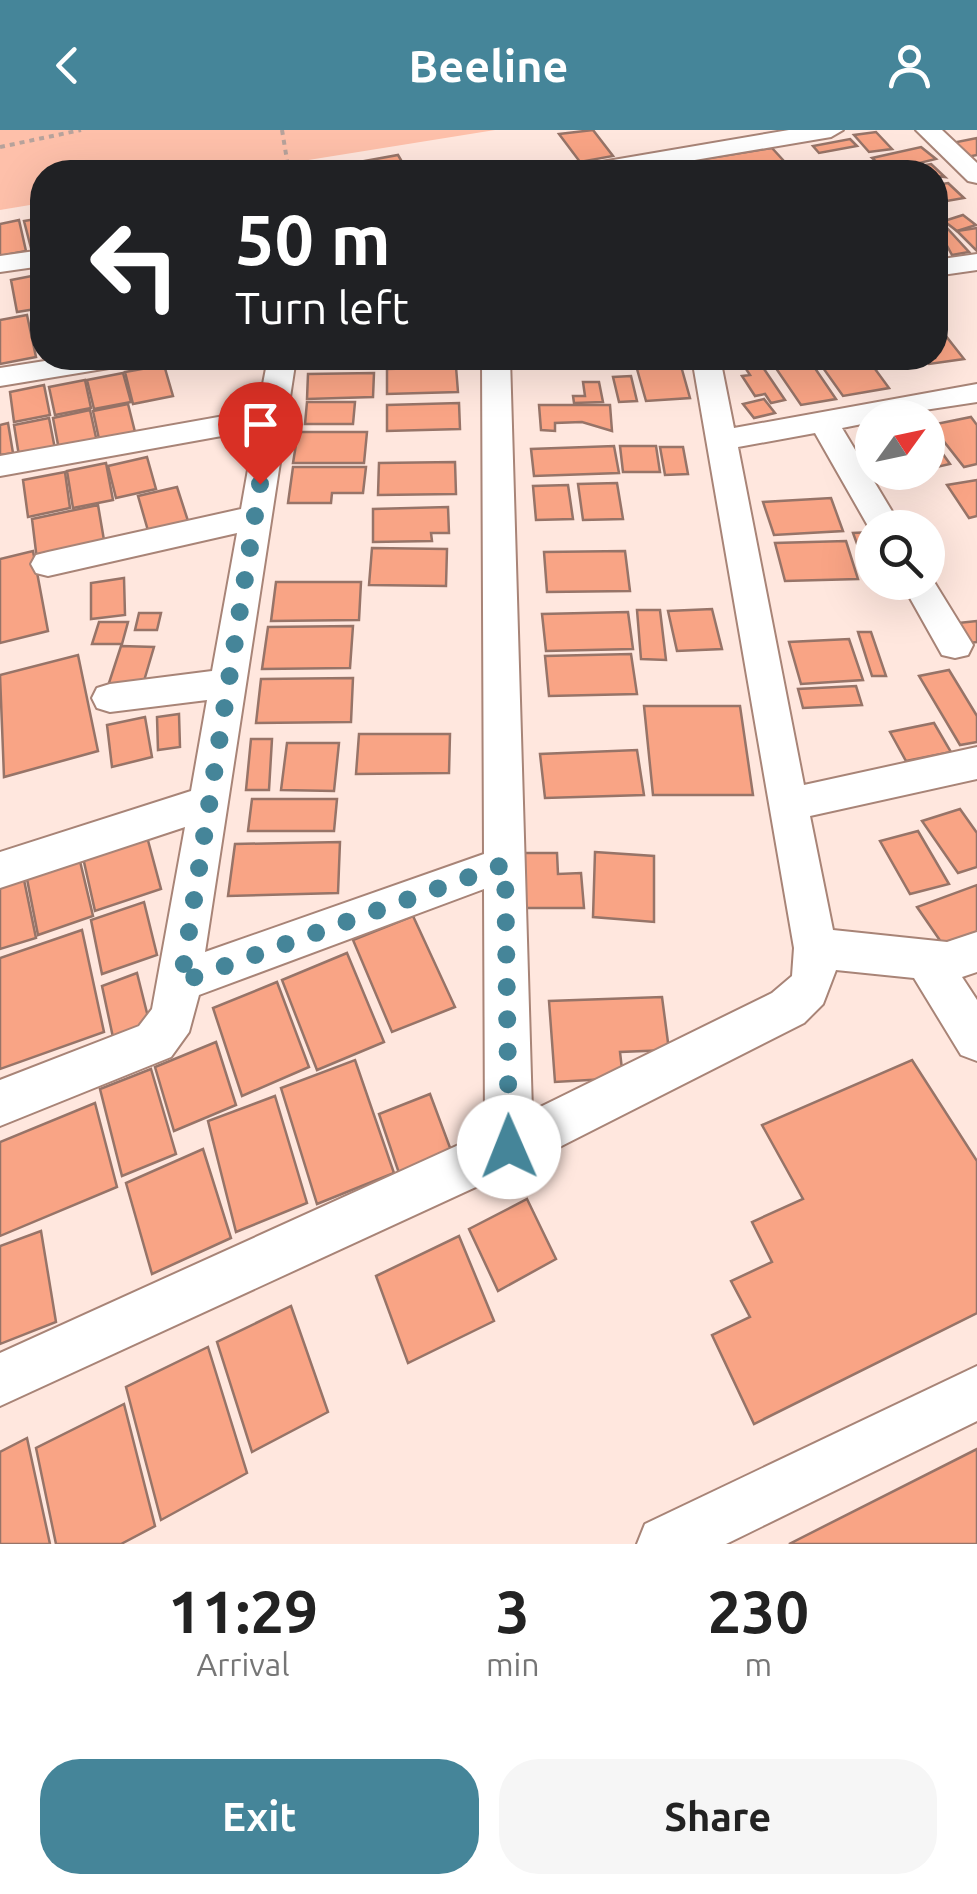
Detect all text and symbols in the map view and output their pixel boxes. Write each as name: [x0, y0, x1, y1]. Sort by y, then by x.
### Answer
icon: back: [40, 38, 95, 93]
icon: person: [882, 38, 937, 93]
text: Beeline: [408, 40, 569, 91]
icon: left: [70, 200, 200, 330]
text: 50 m: [235, 200, 391, 278]
text: Turn left: [235, 282, 409, 333]
pin: [218, 382, 303, 485]
icon: arrive: [233, 397, 288, 452]
north arrow: [855, 400, 945, 490]
map controls: [855, 400, 945, 600]
button: search: [855, 510, 945, 600]
position arrow: [457, 1095, 561, 1199]
text: 11:29: [168, 1577, 318, 1644]
text: 3: [496, 1577, 530, 1644]
text: 230: [708, 1577, 809, 1644]
text: Arrival: [196, 1646, 290, 1682]
text: min: [486, 1646, 540, 1682]
text: m: [744, 1646, 772, 1682]
button: Exit: [40, 1759, 479, 1874]
button: Share: [499, 1759, 937, 1874]

